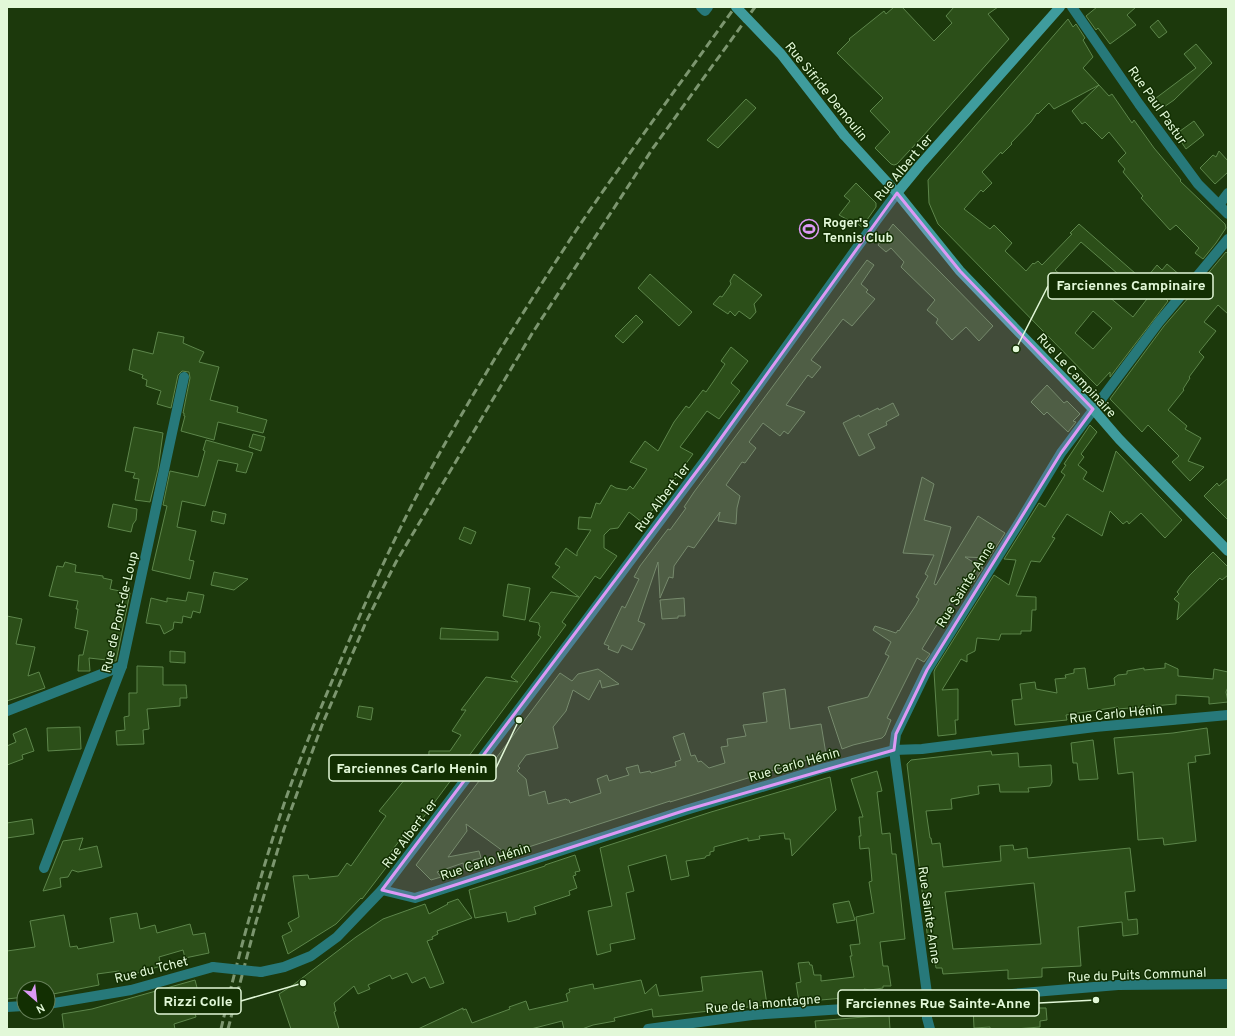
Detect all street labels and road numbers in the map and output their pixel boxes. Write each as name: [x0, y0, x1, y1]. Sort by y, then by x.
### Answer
street label: Rue Sifride Demoulin: [781, 40, 870, 145]
street label: Rue Paul Pastur: [1123, 64, 1189, 148]
street label: Rue Albert 1er: [872, 132, 937, 205]
street label: Rue Le Campinaire: [1032, 331, 1119, 422]
street label: Rue Albert 1er: [632, 460, 695, 536]
street label: Rue Sainte-Anne: [934, 539, 1000, 631]
street label: Rue de Pont-de-Loup: [99, 550, 143, 675]
street label: Rue Carlo Hénin: [1069, 702, 1164, 728]
street label: Rue Carlo Hénin: [747, 745, 842, 787]
street label: Rue Albert 1er: [379, 796, 442, 872]
street label: Rue Carlo Hénin: [438, 841, 533, 885]
street label: Rue Sainte-Anne: [913, 865, 943, 965]
street label: Rue du Tchet: [113, 954, 190, 988]
street label: Rue du Puits Communal: [1067, 966, 1207, 986]
street label: Rue de la montagne: [705, 992, 821, 1018]

